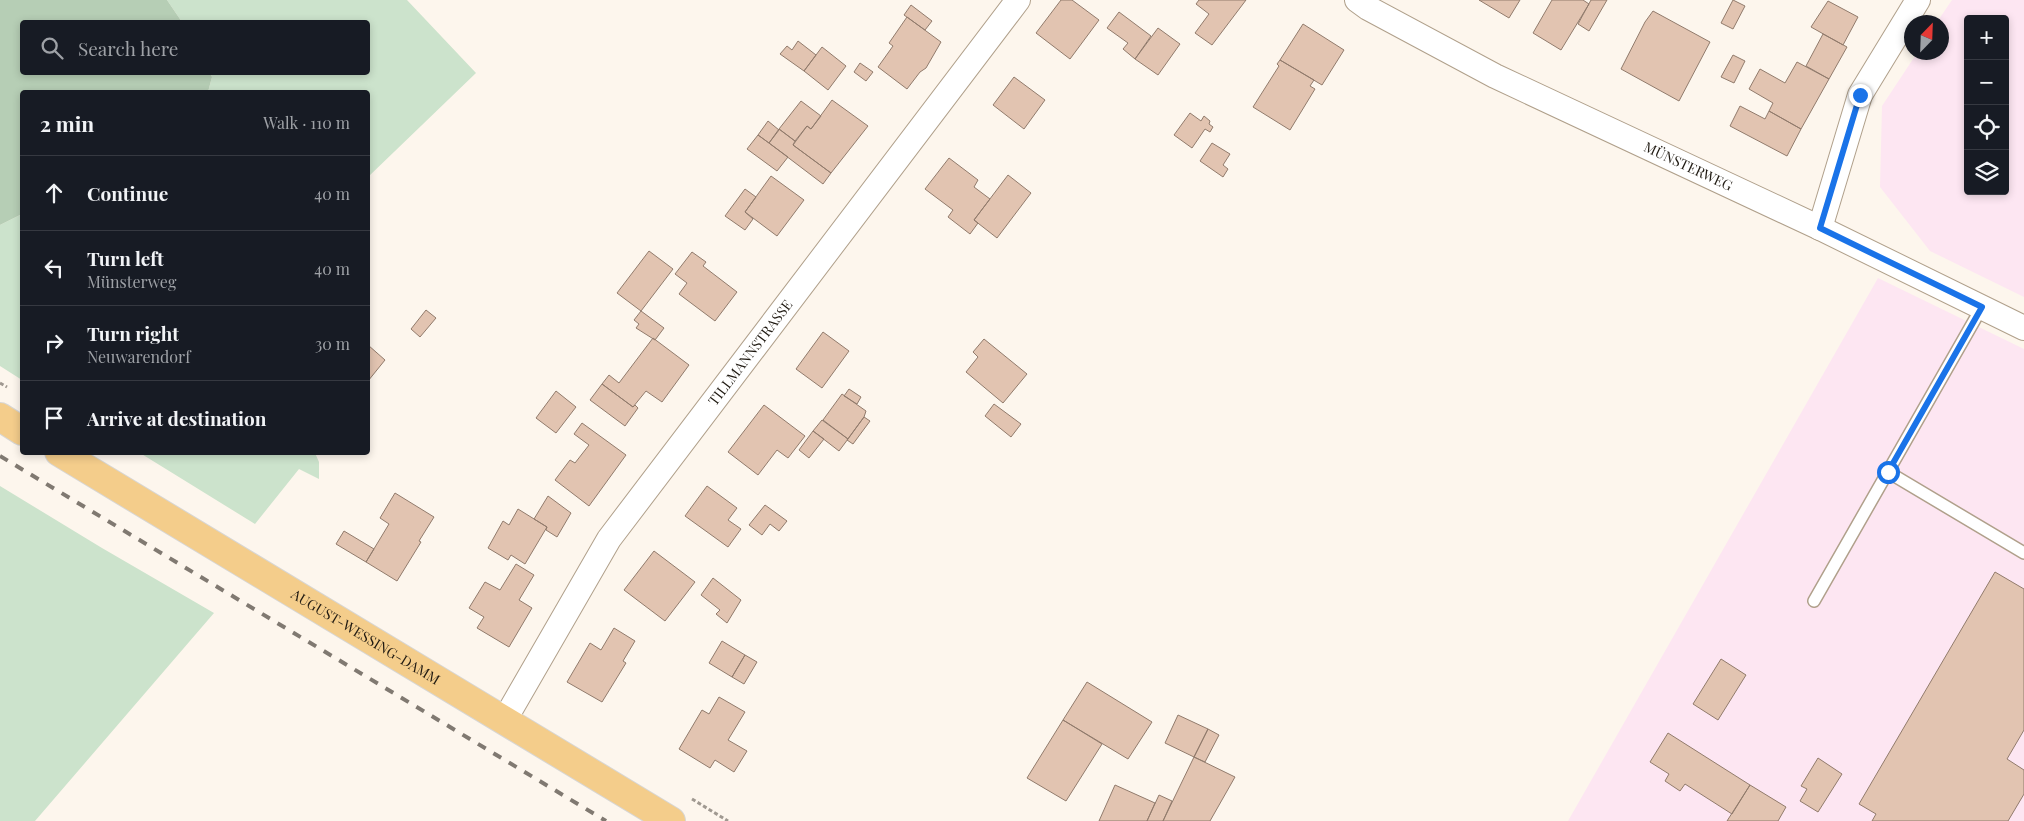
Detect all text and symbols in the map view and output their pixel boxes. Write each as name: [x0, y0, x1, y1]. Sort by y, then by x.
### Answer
north arrow: [1904, 15, 1949, 60]
map controls: [1964, 15, 2009, 195]
button: +: [1964, 15, 2009, 60]
search box: [20, 20, 370, 75]
icon: search: [38, 34, 66, 62]
text: Search here: [78, 35, 178, 61]
button: −: [1964, 60, 2009, 105]
route end: [1849, 84, 1872, 107]
button: locate: [1964, 105, 2009, 150]
text: 2 min: [40, 109, 94, 137]
text: Walk · 110 m: [263, 112, 350, 133]
street label: MÜNSTERWEG: [1641, 137, 1736, 195]
button: layers: [1964, 150, 2009, 195]
icon: ahead: [40, 179, 68, 207]
text: Continue: [87, 180, 168, 206]
text: 40 m: [314, 183, 350, 204]
text: Turn left: [87, 245, 164, 271]
icon: left: [40, 254, 68, 282]
text: 40 m: [314, 258, 350, 279]
text: Münsterweg: [87, 271, 176, 292]
street label: TILLMANNSTRASSE: [704, 296, 796, 409]
text: Turn right: [87, 320, 179, 346]
icon: right: [40, 329, 68, 357]
text: 30 m: [315, 333, 350, 354]
text: Neuwarendorf: [87, 346, 190, 367]
icon: arrive: [40, 404, 68, 432]
text: Arrive at destination: [87, 405, 267, 431]
route start: [1877, 461, 1900, 484]
street label: AUGUST-WESSING-DAMM: [287, 584, 444, 689]

